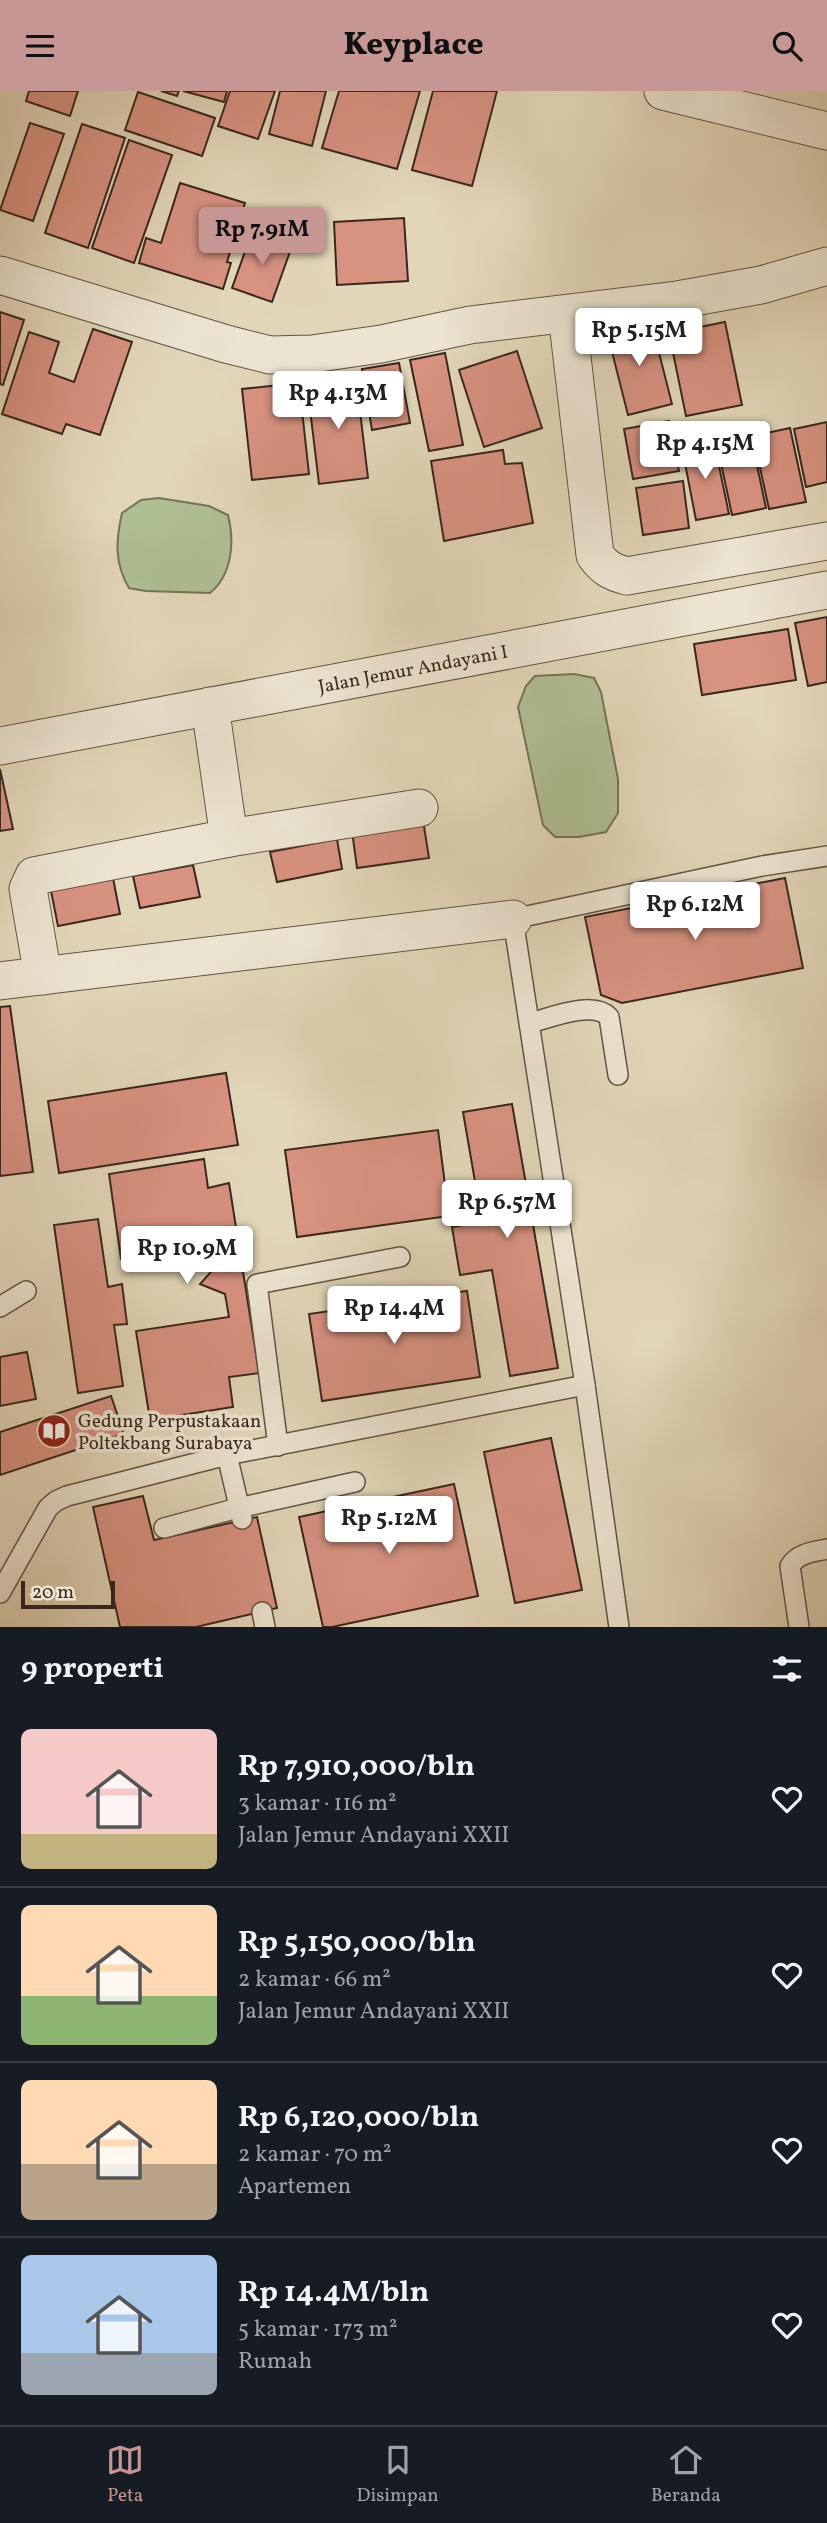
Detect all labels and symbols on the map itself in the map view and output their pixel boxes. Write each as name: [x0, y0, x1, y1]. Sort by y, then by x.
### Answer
pin: Rp 7.91M: [190, 207, 334, 267]
pin: Rp 5.15M: [567, 309, 711, 368]
pin: Rp 4.13M: [266, 371, 410, 431]
pin: Rp 4.15M: [633, 421, 777, 481]
street label: Jalan Jemur Andayani I: [316, 640, 510, 701]
pin: Rp 6.12M: [623, 883, 767, 942]
pin: Rp 6.57M: [435, 1181, 579, 1240]
pin: Rp 10.9M: [115, 1227, 259, 1286]
pin: Rp 14.4M: [322, 1287, 466, 1346]
place label: Gedung Perpustakaan Poltekbang Surabaya: [78, 1409, 261, 1457]
library icon: Gedung Perpustakaan Poltekbang Surabaya: [35, 1412, 73, 1450]
pin: Rp 5.12M: [317, 1497, 461, 1556]
scale bar: [21, 1578, 116, 1610]

